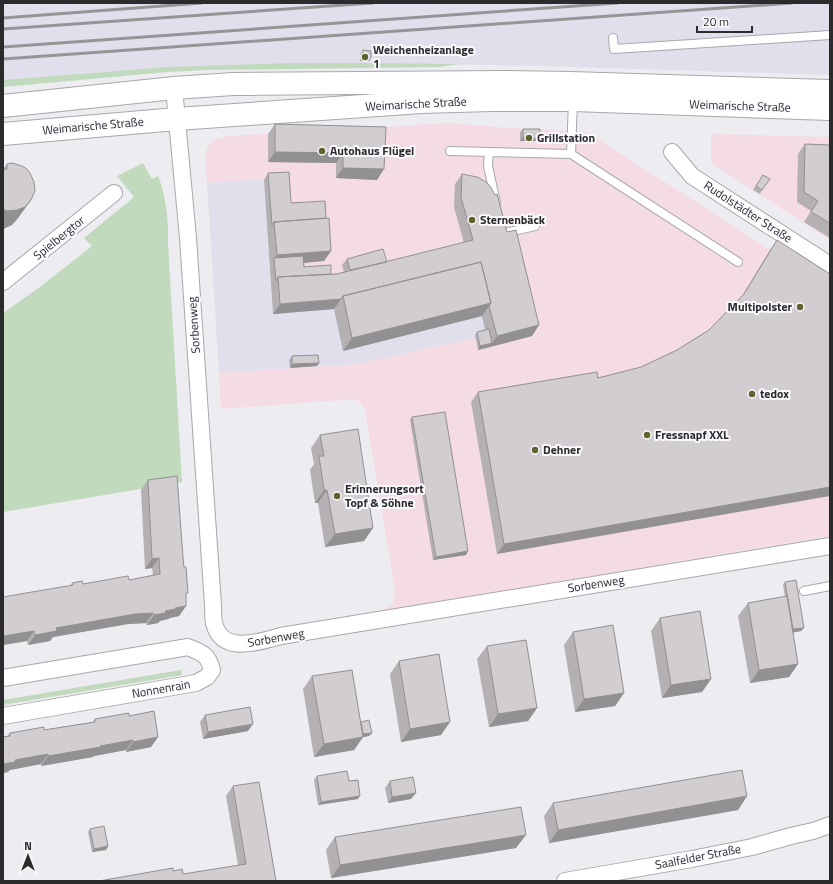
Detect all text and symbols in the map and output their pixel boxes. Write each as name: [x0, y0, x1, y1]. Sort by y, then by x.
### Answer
scale bar: [697, 8, 752, 34]
text: 20 m: [703, 12, 729, 31]
place label: Weichenheizanlage 1: [373, 40, 474, 73]
marker: Weichenheizanlage 1: [360, 52, 370, 62]
street label: Weimarische Straße: [365, 91, 467, 116]
street label: Weimarische Straße: [689, 94, 791, 117]
street label: Weimarische Straße: [42, 112, 144, 139]
place label: Grillstation: [537, 128, 595, 147]
marker: Grillstation: [524, 133, 534, 143]
place label: Autohaus Flügel: [330, 141, 414, 160]
marker: Autohaus Flügel: [317, 146, 327, 156]
street label: Rudolstädter Straße: [700, 176, 796, 247]
place label: Sternenbäck: [480, 210, 546, 229]
street label: Spielbergtor: [29, 211, 89, 264]
marker: Sternenbäck: [467, 215, 477, 225]
street label: Sorbenweg: [182, 296, 205, 354]
place label: Multipolster: [728, 297, 793, 316]
marker: Multipolster: [795, 302, 805, 312]
place label: tedox: [760, 384, 789, 403]
marker: tedox: [747, 389, 757, 399]
place label: Fressnapf XXL: [655, 425, 729, 444]
marker: Fressnapf XXL: [642, 430, 652, 440]
place label: Dehner: [543, 440, 581, 459]
marker: Dehner: [530, 445, 540, 455]
place label: Erinnerungsort Topf & Söhne: [345, 479, 424, 512]
marker: Erinnerungsort Topf & Söhne: [332, 491, 342, 501]
street label: Sorbenweg: [566, 570, 626, 597]
street label: Sorbenweg: [246, 623, 306, 652]
street label: Nonnenrain: [130, 674, 192, 703]
north arrow: [8, 836, 48, 876]
text: N: [24, 838, 32, 854]
street label: Saalfelder Straße: [653, 839, 742, 874]

